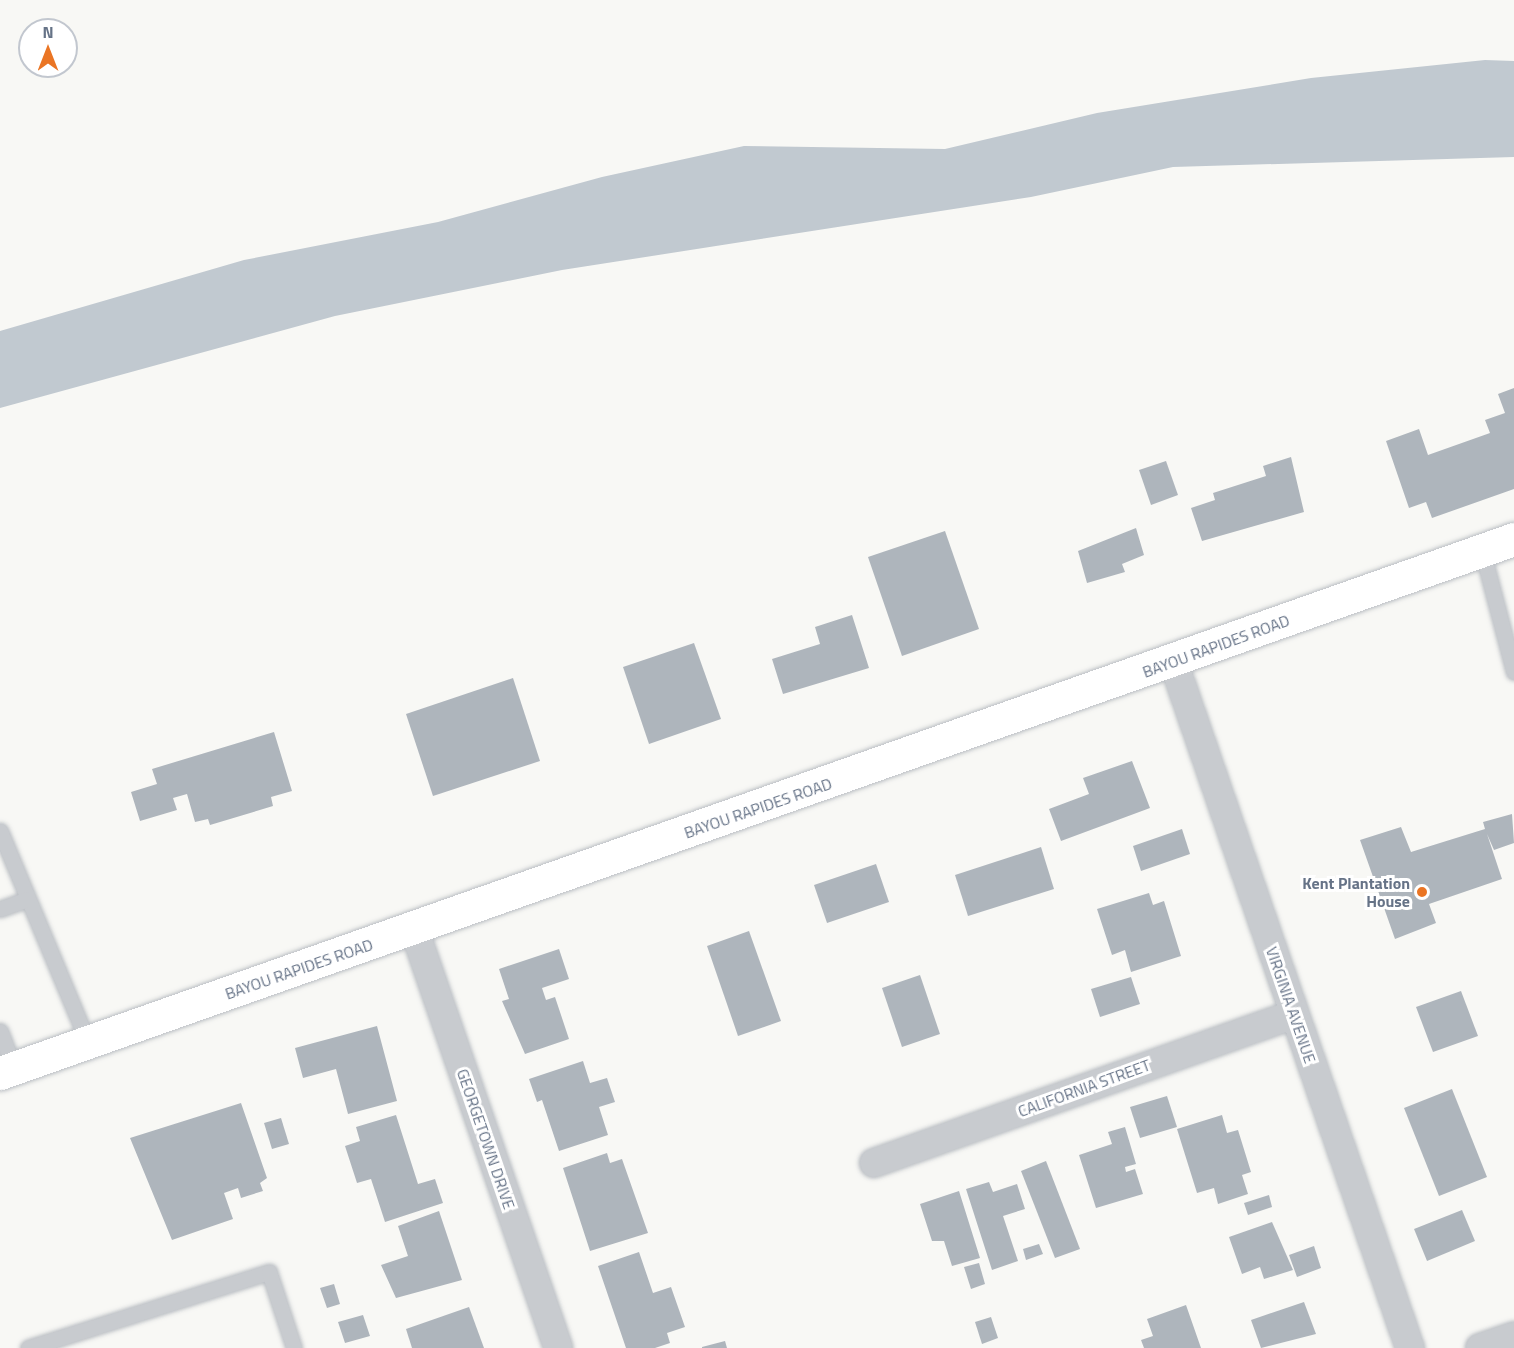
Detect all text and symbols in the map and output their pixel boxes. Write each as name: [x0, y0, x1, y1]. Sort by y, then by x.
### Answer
north arrow: [18, 18, 78, 78]
text: N: [42, 20, 54, 44]
street label: BAYOU RAPIDES ROAD: [1140, 610, 1292, 682]
street label: BAYOU RAPIDES ROAD: [682, 774, 834, 842]
place label: Kent Plantation House: [1302, 873, 1410, 911]
marker: Kent Plantation House: [1415, 885, 1429, 899]
street label: BAYOU RAPIDES ROAD: [223, 935, 375, 1003]
street label: VIRGINIA AVENUE: [1262, 944, 1320, 1066]
street label: CALIFORNIA STREET: [1015, 1055, 1153, 1121]
street label: GEORGETOWN DRIVE: [453, 1066, 519, 1212]

